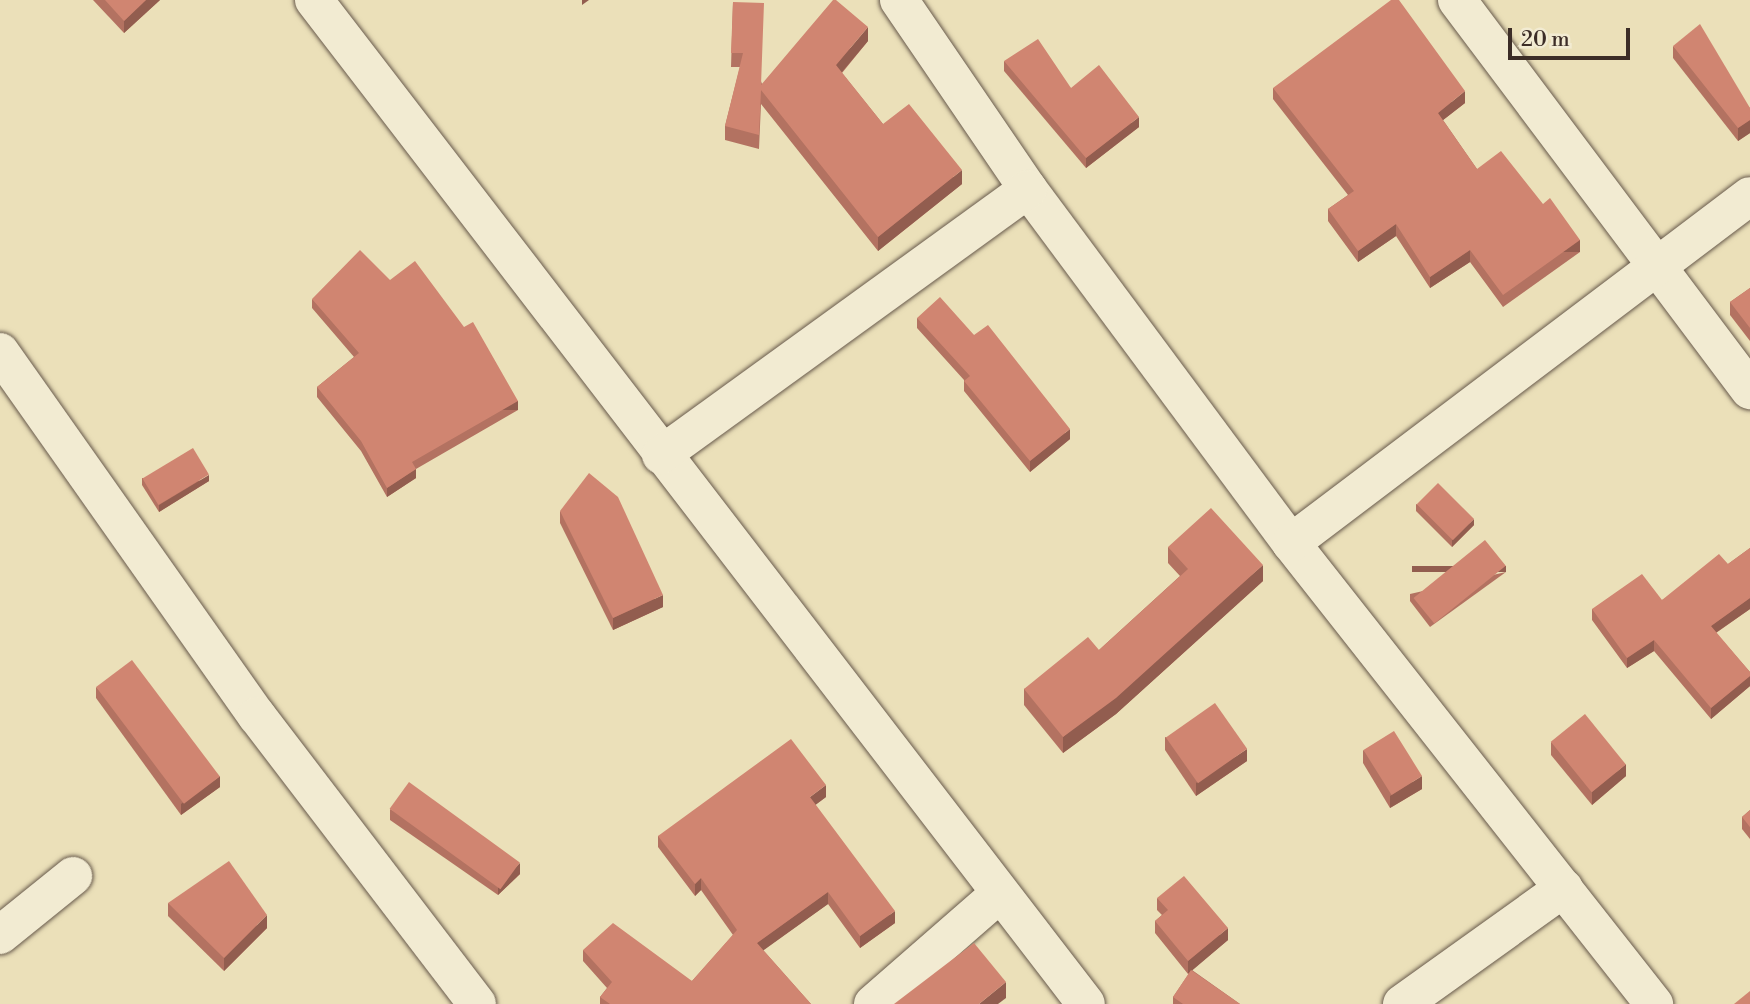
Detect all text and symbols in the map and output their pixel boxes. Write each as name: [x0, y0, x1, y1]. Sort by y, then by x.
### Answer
scale bar: [1512, 14, 1634, 58]
text: 20 m: [1521, 27, 1570, 53]

